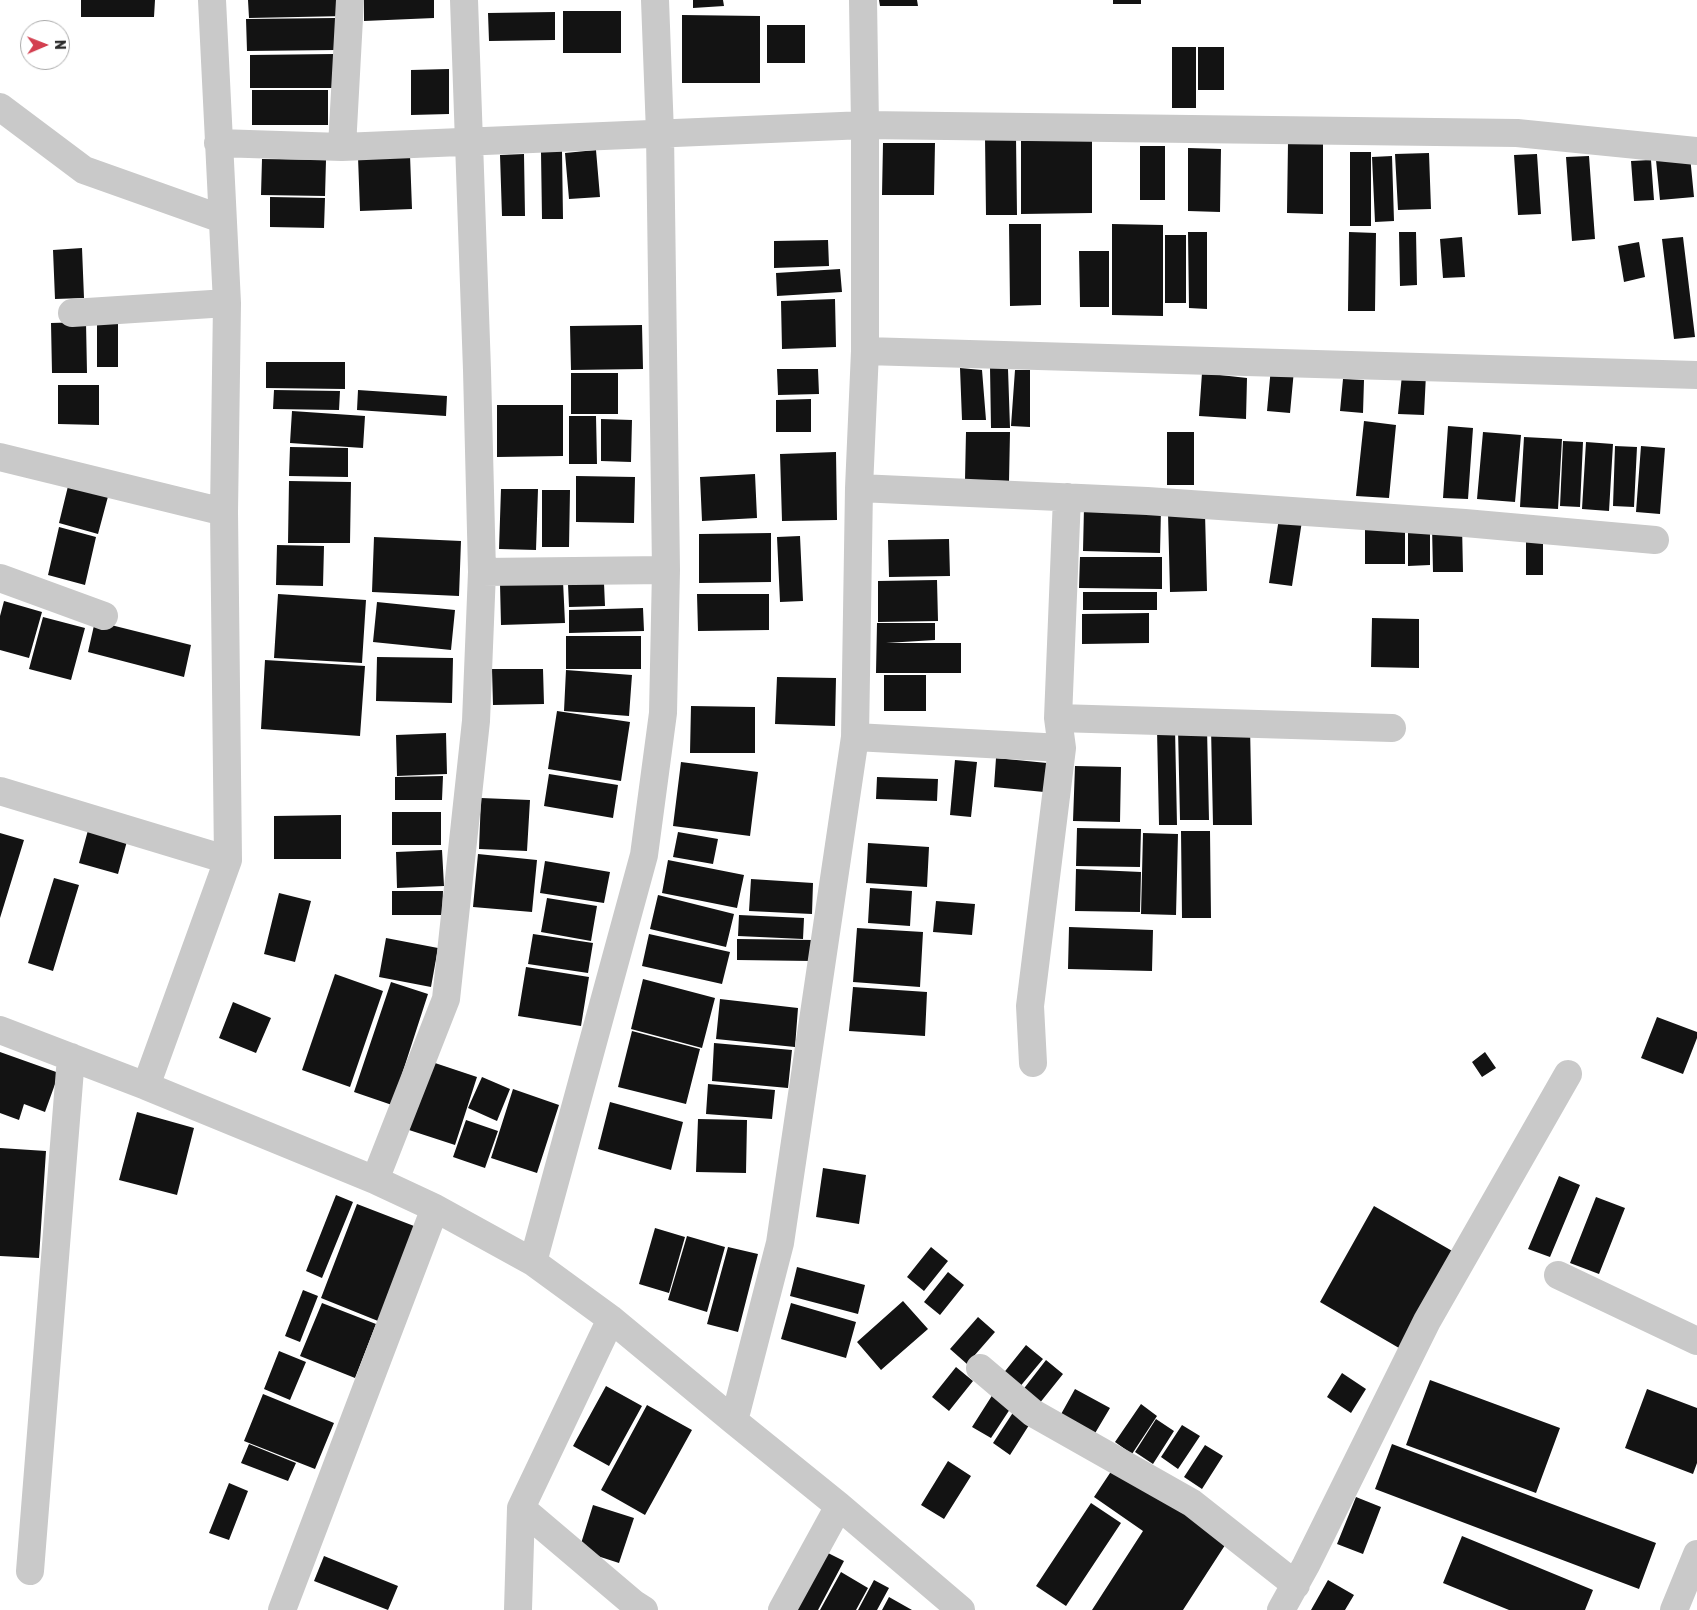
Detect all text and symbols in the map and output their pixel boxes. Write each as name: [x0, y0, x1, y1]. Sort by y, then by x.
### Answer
north arrow: [20, 20, 70, 70]
text: N: [51, 40, 68, 50]

